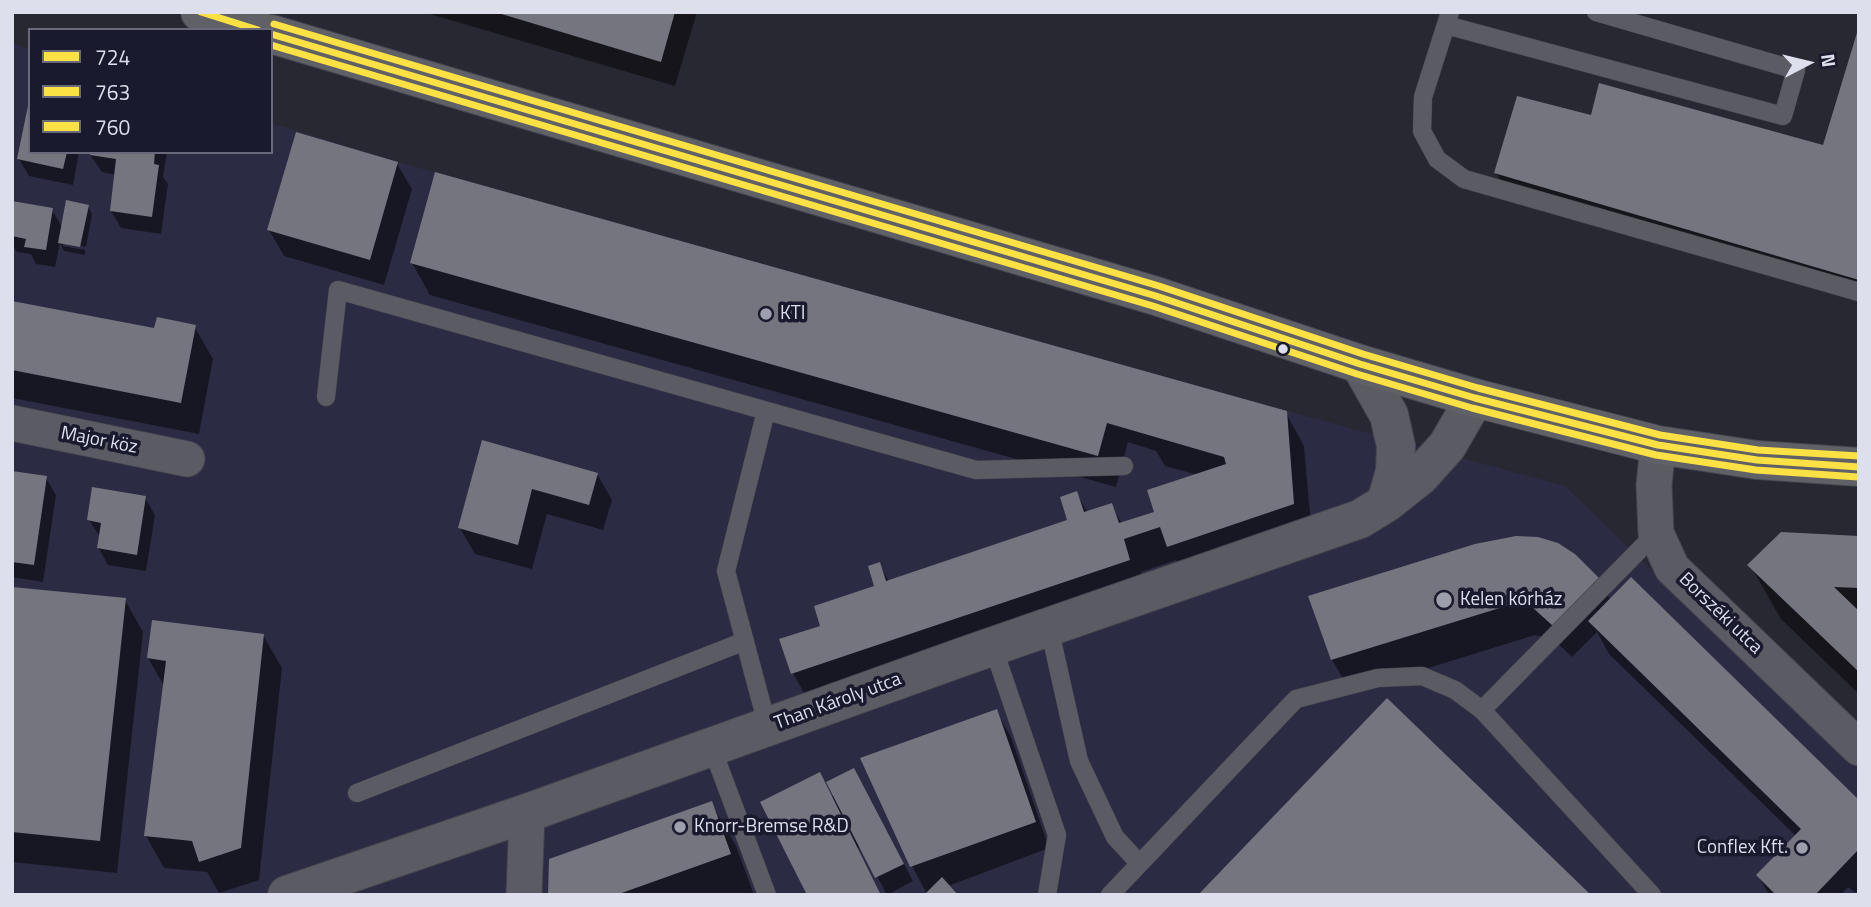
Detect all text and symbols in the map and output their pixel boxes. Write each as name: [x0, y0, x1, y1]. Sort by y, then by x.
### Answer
legend: [28, 28, 273, 154]
north arrow: [1773, 28, 1843, 98]
text: 724: [95, 41, 130, 73]
text: N: [1814, 52, 1845, 69]
text: 763: [95, 76, 130, 108]
text: 760: [95, 111, 130, 143]
place label: KTI: [780, 303, 805, 325]
marker: KTI: [758, 306, 774, 322]
unlabelled marker: [1276, 342, 1290, 356]
street label: Major köz: [59, 422, 139, 460]
street label: Borszéki utca: [1673, 569, 1767, 659]
place label: Kelen kórház: [1460, 589, 1562, 611]
marker: Kelen kórház: [1434, 590, 1454, 610]
street label: Than Károly utca: [772, 669, 904, 735]
place label: Knorr-Bremse R&D: [694, 816, 849, 838]
marker: Knorr-Bremse R&D: [672, 819, 688, 835]
place label: Conflex Kft.: [1697, 837, 1788, 859]
marker: Conflex Kft.: [1794, 840, 1810, 856]

